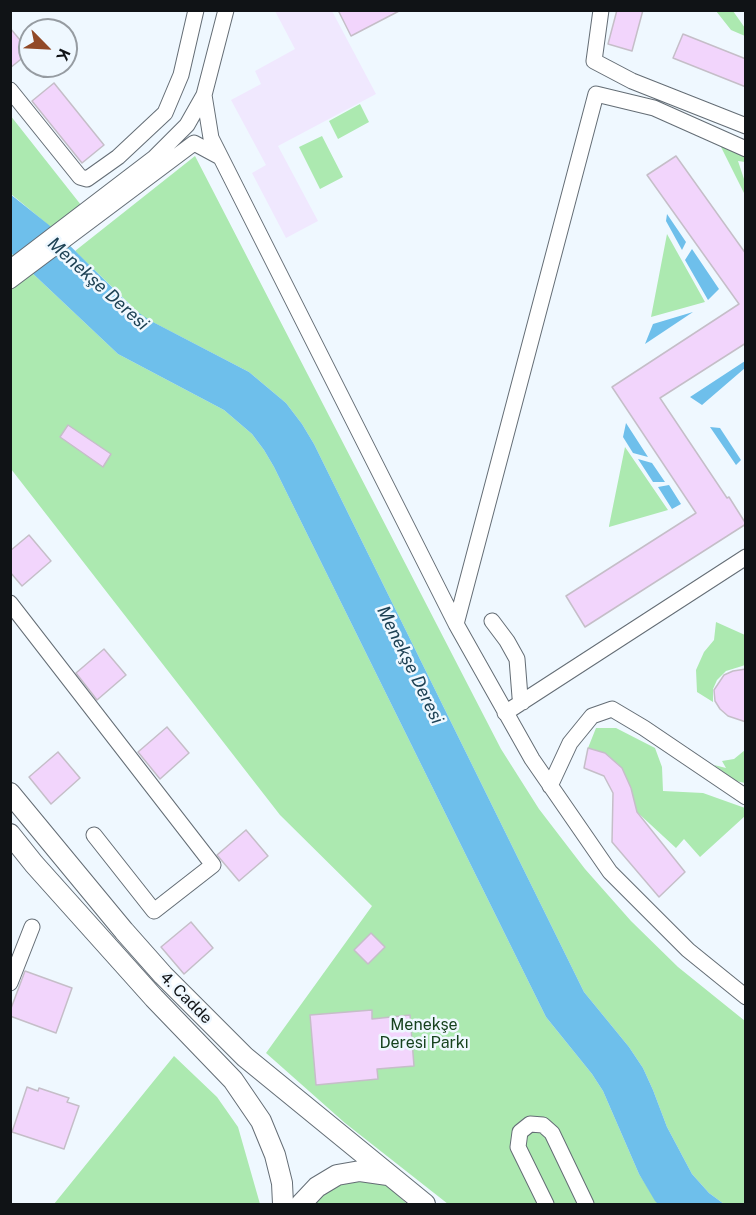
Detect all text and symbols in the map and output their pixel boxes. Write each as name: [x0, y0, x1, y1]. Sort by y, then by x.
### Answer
north arrow: [18, 18, 78, 78]
text: K: [52, 46, 74, 64]
water label: Menekşe Deresi: [43, 233, 153, 335]
water label: Menekşe Deresi: [372, 602, 448, 728]
street label: 4. Cadde: [156, 968, 216, 1028]
park label: Menekşe Deresi Parkı: [379, 1015, 469, 1053]

